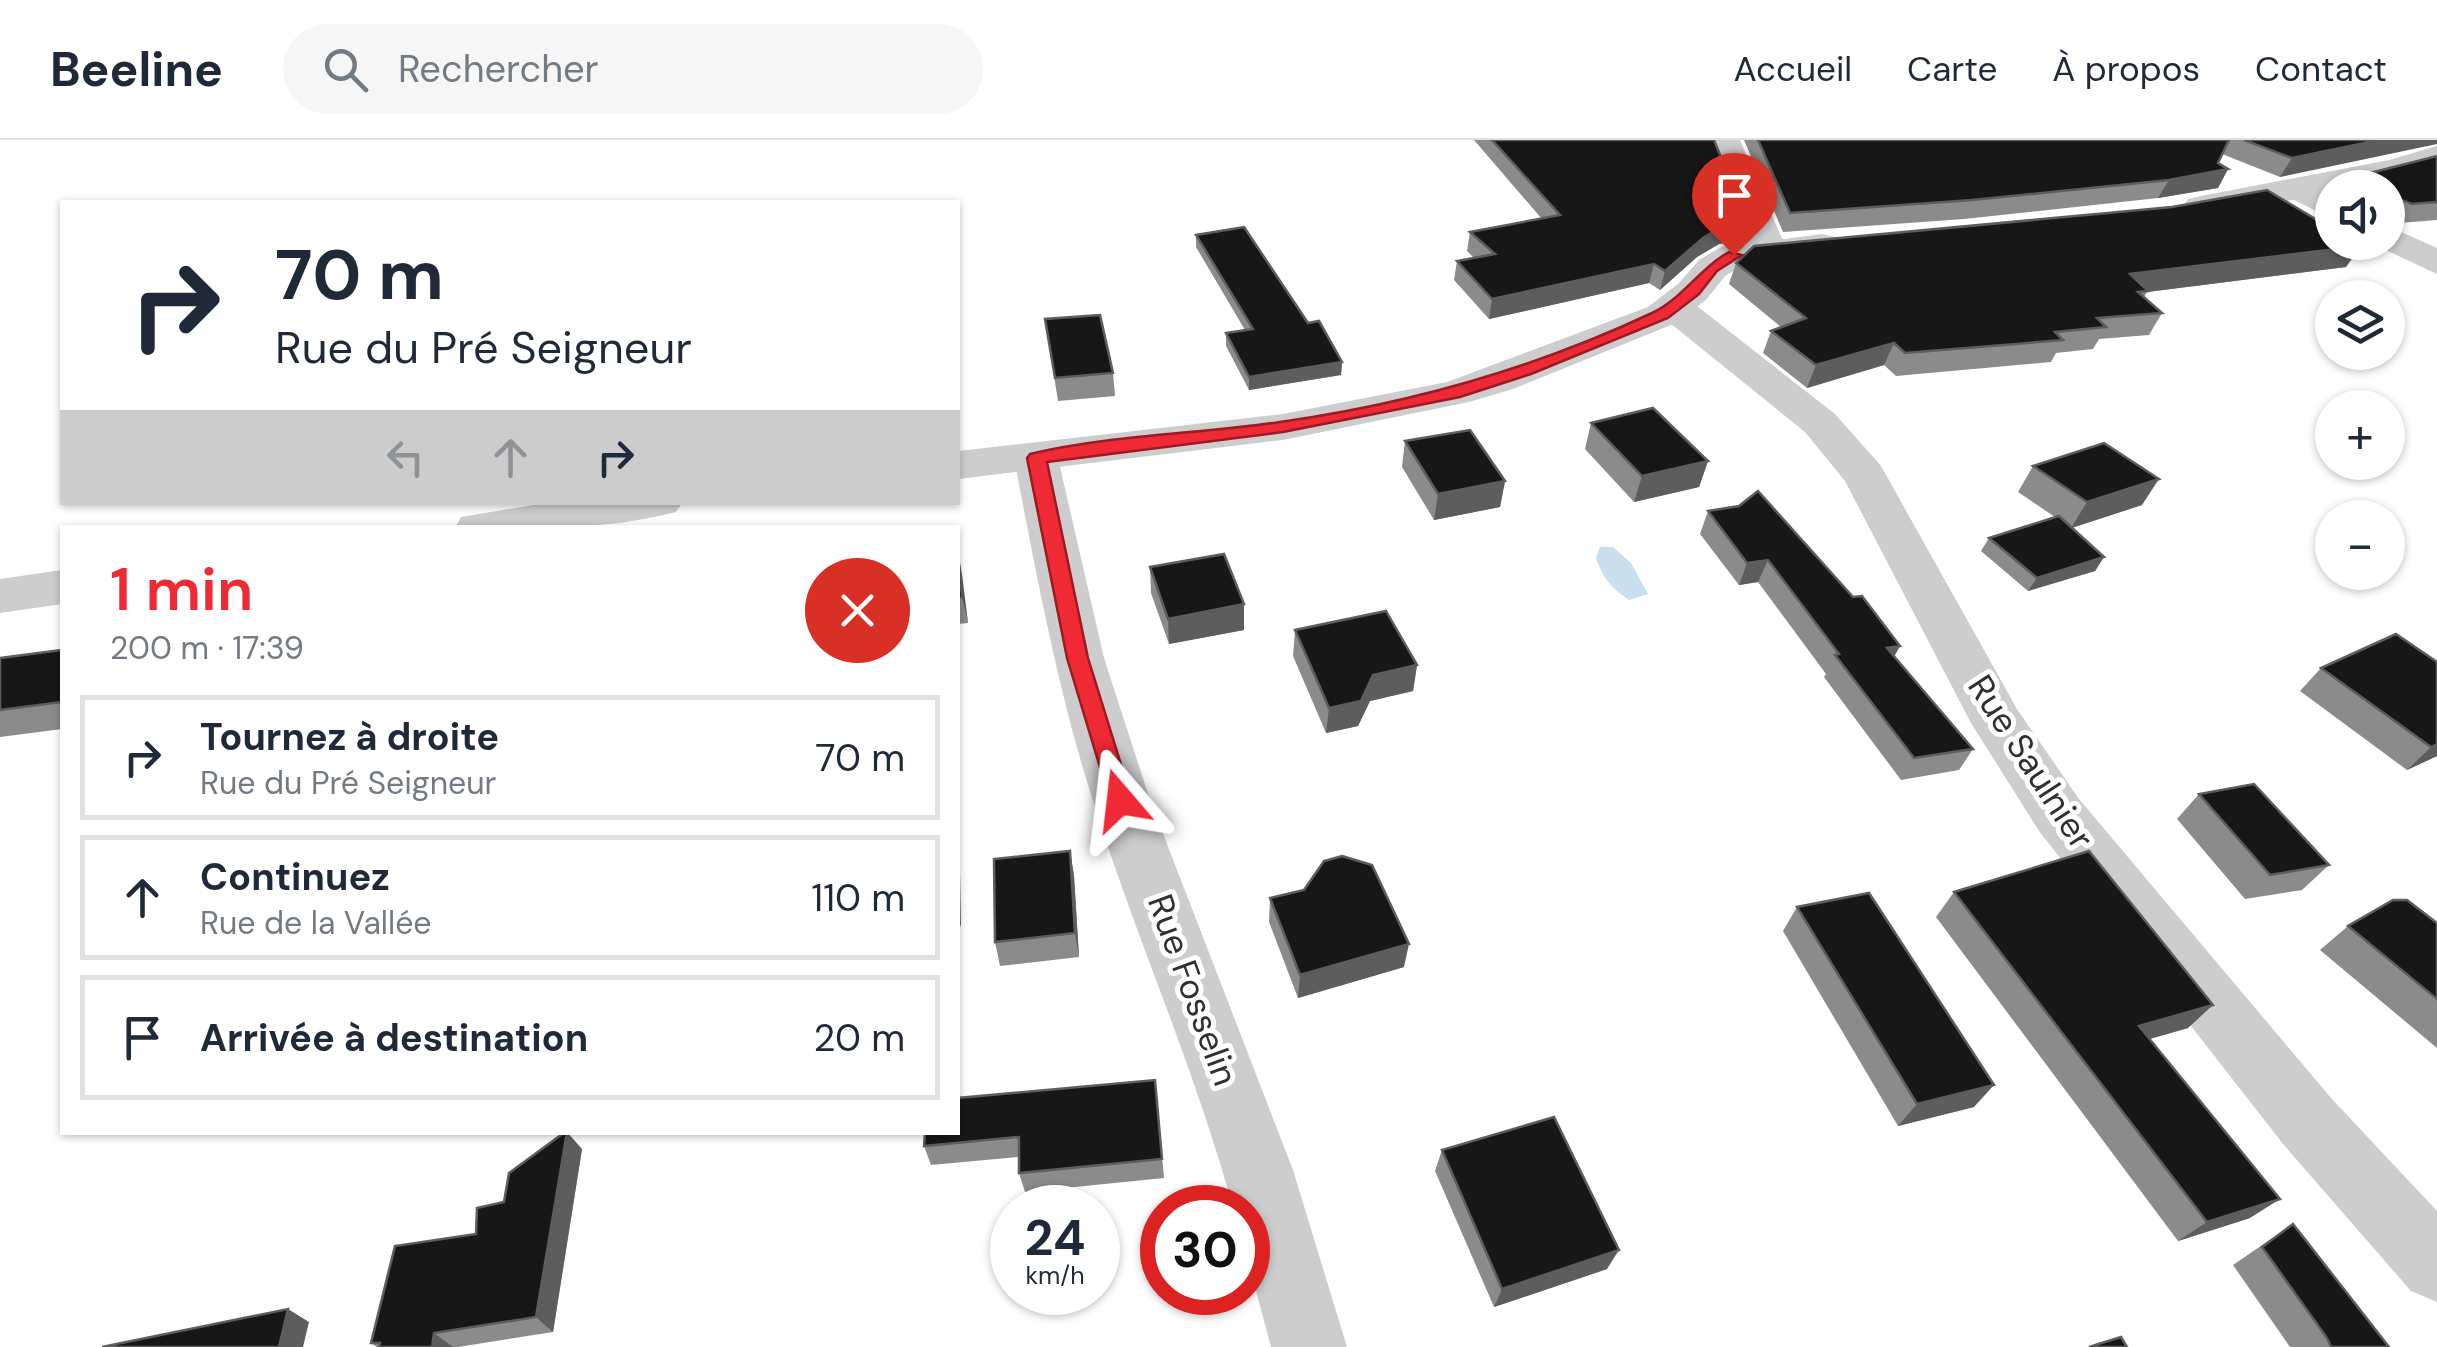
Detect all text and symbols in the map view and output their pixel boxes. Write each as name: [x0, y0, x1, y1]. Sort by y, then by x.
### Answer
search box: [283, 24, 983, 114]
text: Beeline: [50, 38, 223, 101]
icon: search: [318, 42, 373, 97]
text: Rechercher: [398, 44, 599, 94]
text: Accueil: [1734, 46, 1852, 92]
text: Carte: [1907, 46, 1997, 92]
text: À propos: [2052, 46, 2200, 92]
text: Contact: [2255, 46, 2387, 92]
pin: [1692, 153, 1777, 256]
icon: arrive: [1707, 168, 1762, 223]
map controls: [2315, 170, 2405, 590]
button: sound: [2315, 170, 2405, 260]
text: 70 m: [275, 230, 444, 321]
icon: right: [110, 240, 240, 370]
button: layers: [2315, 280, 2405, 370]
text: Rue du Pré Seigneur: [275, 318, 692, 377]
button: +: [2315, 390, 2405, 480]
icon: left: [378, 430, 433, 485]
icon: ahead: [483, 430, 538, 485]
icon: right: [588, 430, 643, 485]
button: −: [2315, 500, 2405, 590]
text: 1 min: [110, 550, 253, 629]
button: close: [805, 558, 910, 663]
text: 200 m · 17:39: [110, 627, 304, 669]
street label: Rue Saulnier: [1958, 666, 2104, 858]
text: Tournez à droite: [200, 712, 499, 762]
icon: right: [115, 730, 170, 785]
text: 70 m: [815, 733, 905, 783]
position arrow: [1068, 748, 1172, 852]
text: Rue du Pré Seigneur: [200, 762, 496, 804]
text: Continuez: [200, 852, 390, 902]
icon: ahead: [115, 870, 170, 925]
text: 110 m: [811, 873, 905, 923]
street label: Rue Fosselin: [1137, 888, 1249, 1092]
text: Rue de la Vallée: [200, 902, 432, 944]
icon: arrive: [115, 1010, 170, 1065]
text: Arrivée à destination: [200, 1013, 588, 1063]
text: 20 m: [814, 1013, 905, 1063]
speed limit sign: 30: [1140, 1185, 1270, 1315]
text: 24: [1025, 1205, 1086, 1271]
text: km/h: [1025, 1259, 1085, 1292]

